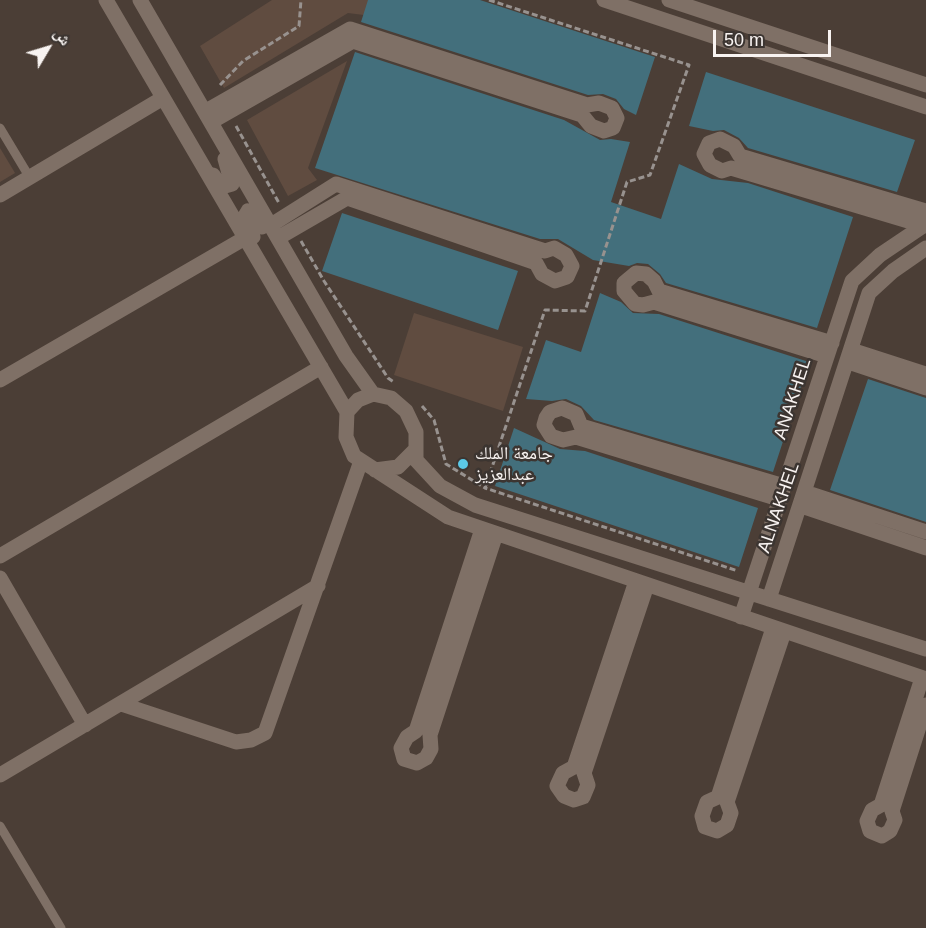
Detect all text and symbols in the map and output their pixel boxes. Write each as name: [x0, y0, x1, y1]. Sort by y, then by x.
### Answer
north arrow: [18, 18, 78, 78]
scale bar: [716, 18, 834, 56]
text: ش: [51, 25, 74, 49]
text: 50 m: [724, 30, 764, 50]
street label: ANAKHEL: [770, 356, 816, 442]
place label: جامعة الملك عبدالعزيز: [475, 443, 553, 486]
marker: جامعة الملك عبدالعزيز: [456, 457, 470, 471]
street label: ALNAKHEL: [753, 460, 805, 556]

